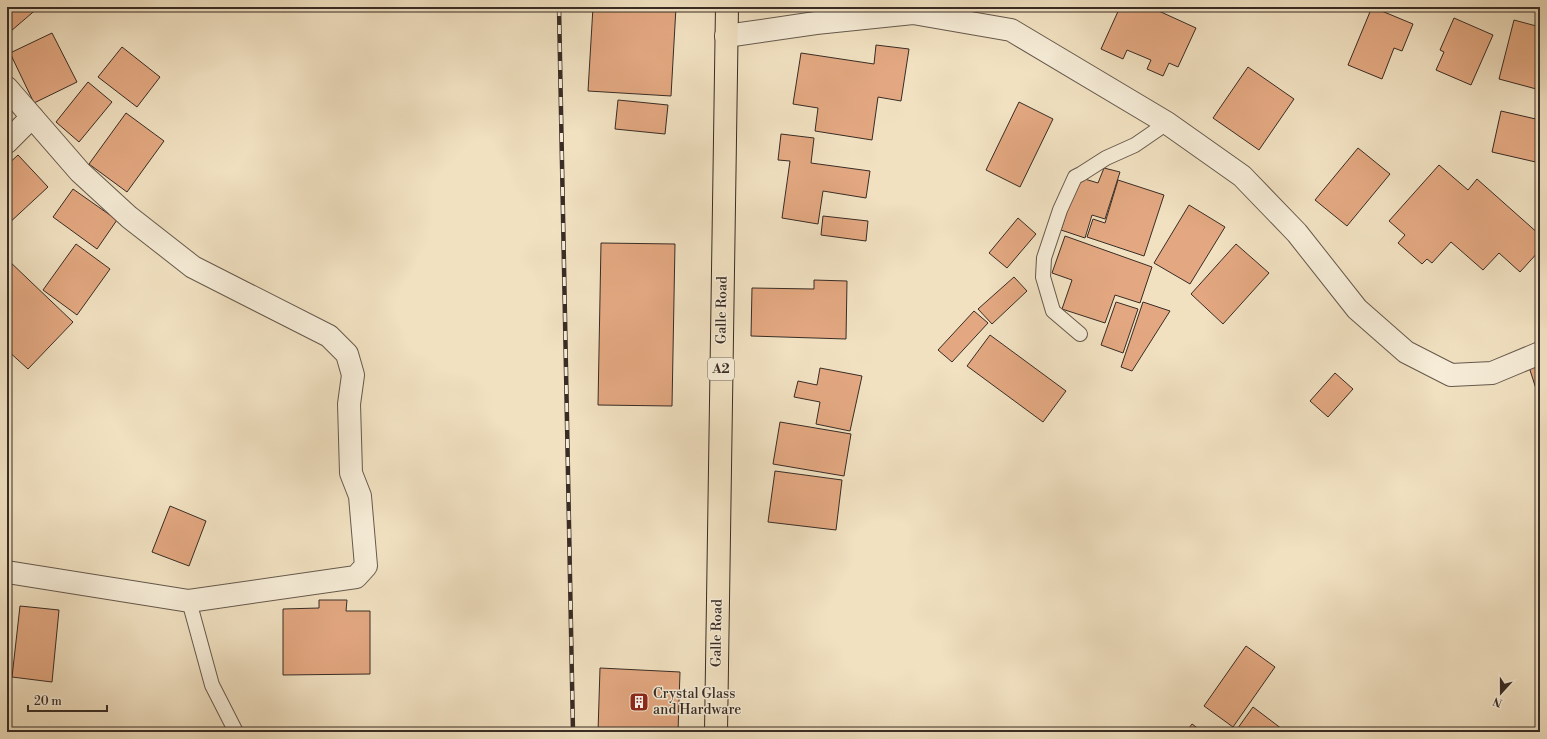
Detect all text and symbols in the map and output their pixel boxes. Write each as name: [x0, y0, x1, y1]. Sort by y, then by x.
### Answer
street label: Galle Road: [712, 276, 732, 344]
road number: A2: [708, 358, 734, 380]
street label: Galle Road: [707, 599, 727, 667]
north arrow: [1481, 673, 1521, 713]
place label: Crystal Glass and Hardware: [653, 685, 741, 719]
scale bar: [28, 687, 107, 713]
building icon: Crystal Glass and Hardware: [628, 691, 650, 713]
text: N: [1491, 693, 1504, 709]
text: 20 m: [34, 694, 62, 709]

